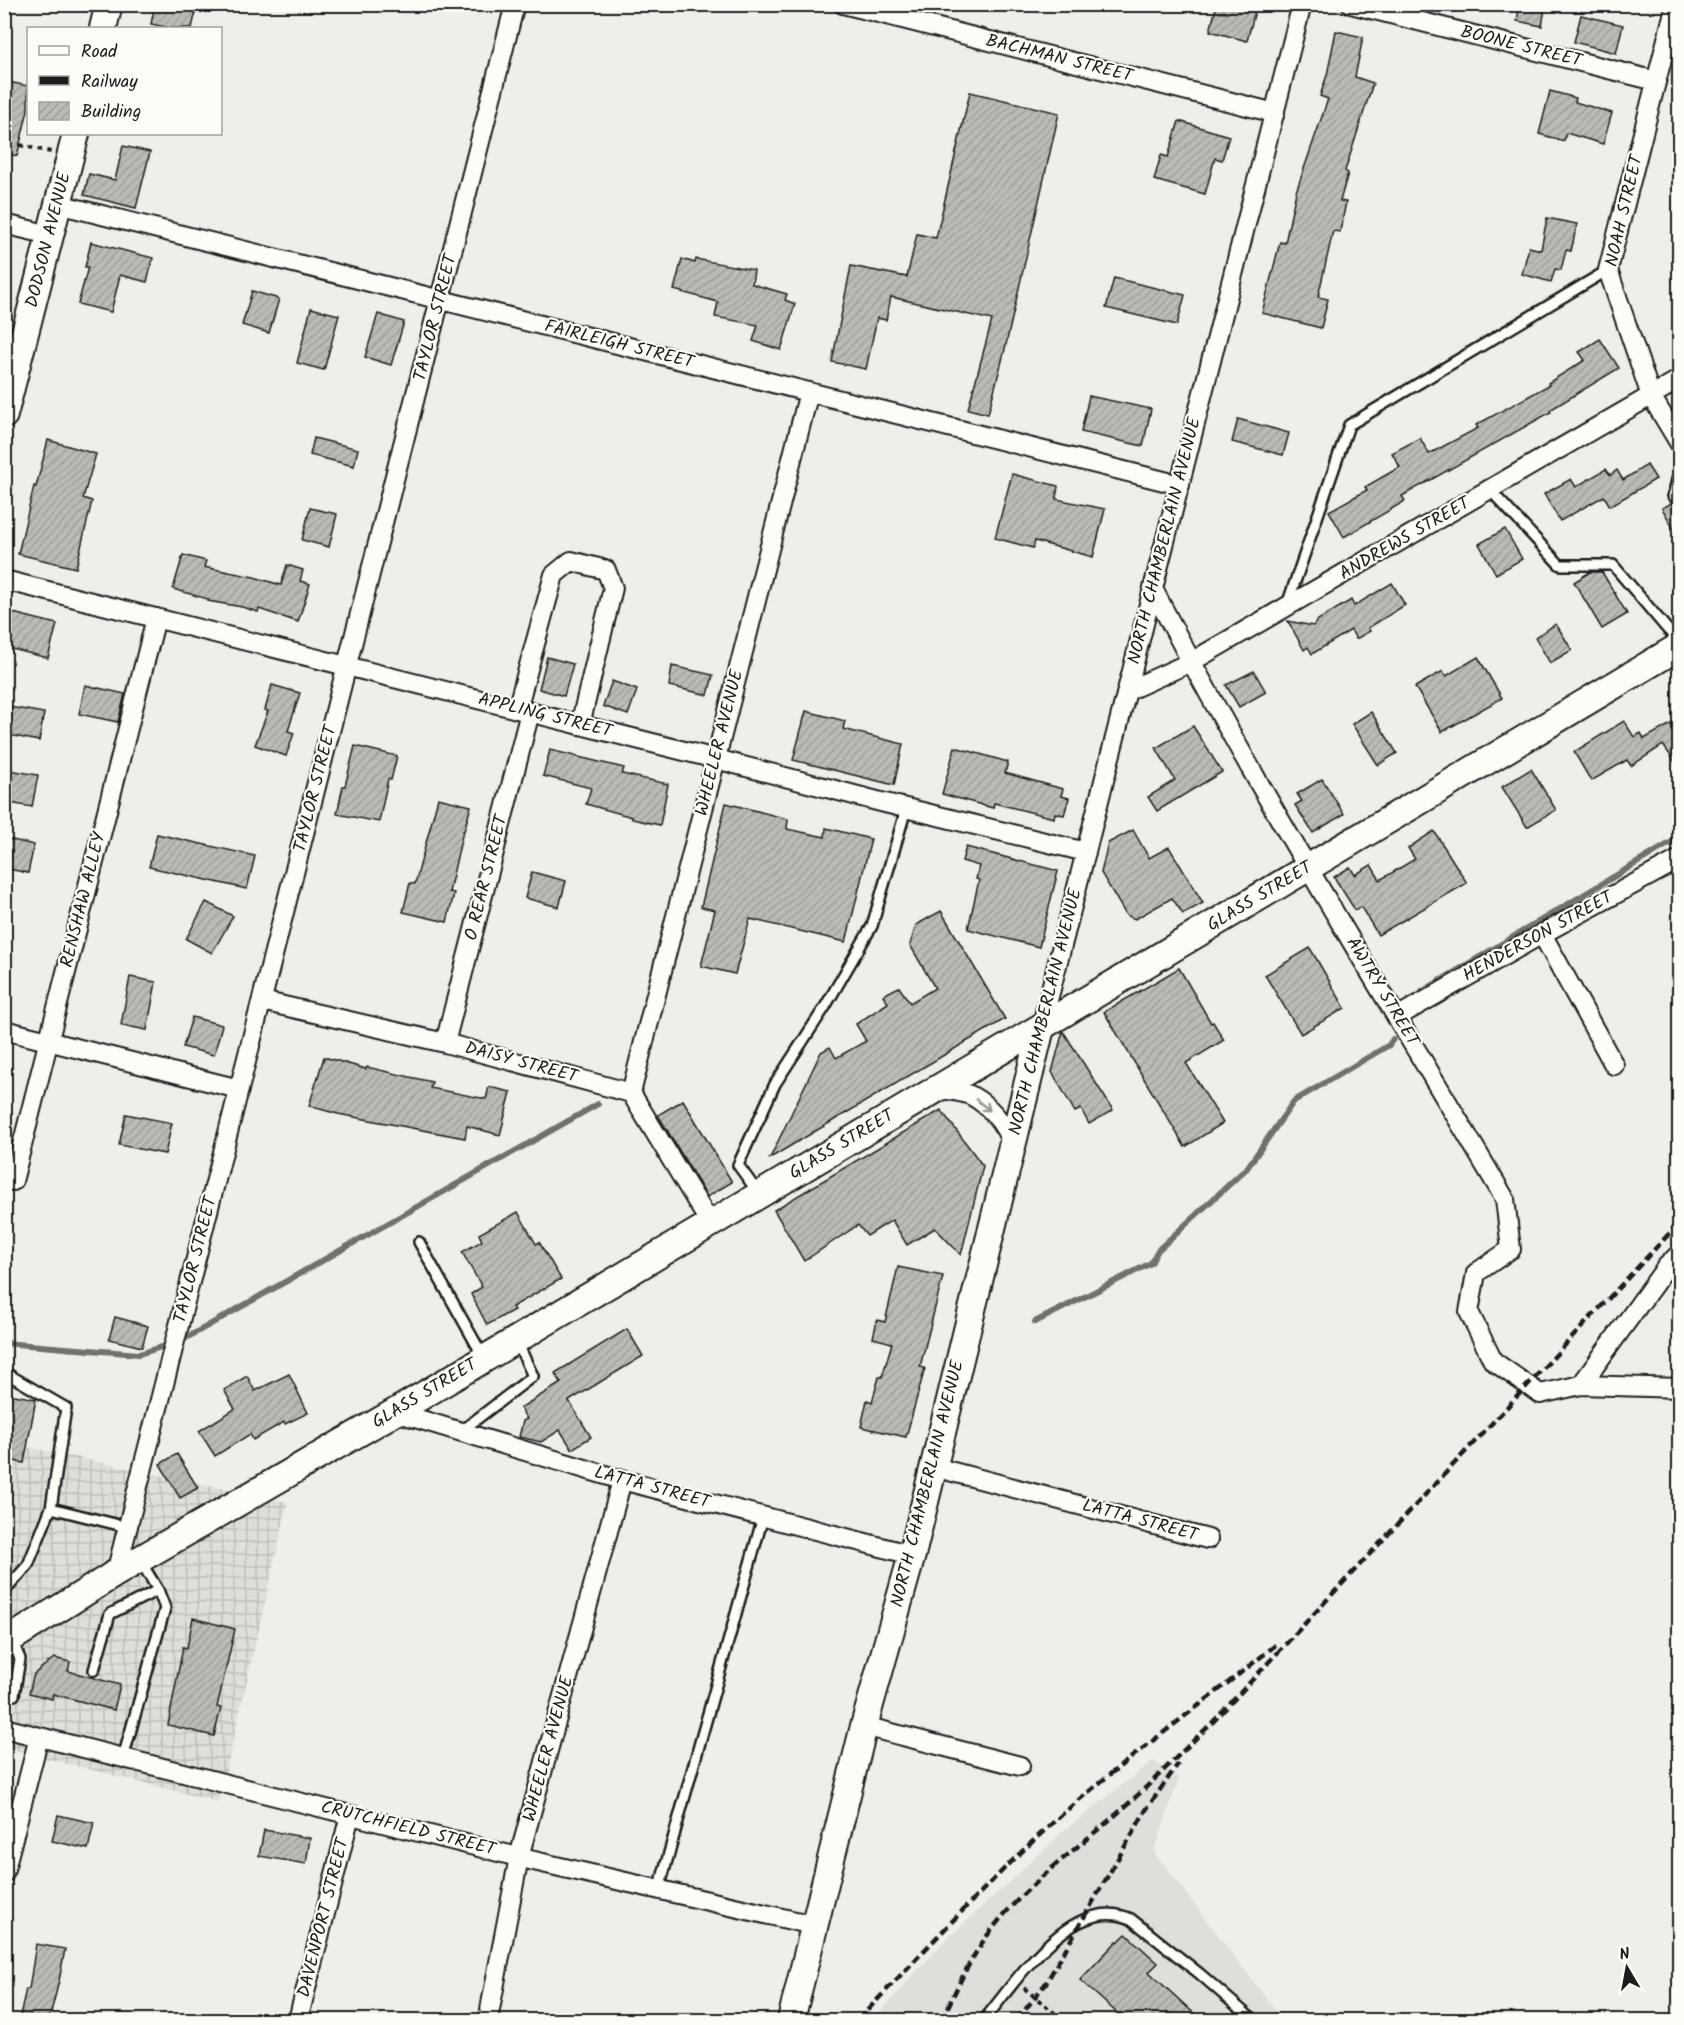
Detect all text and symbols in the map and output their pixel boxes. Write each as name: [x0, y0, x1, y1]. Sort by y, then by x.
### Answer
street label: BOONE STREET: [1457, 18, 1586, 76]
legend: [27, 27, 222, 135]
street label: BACHMAN STREET: [983, 27, 1137, 92]
text: Road: [81, 38, 118, 67]
text: Railway: [81, 68, 138, 97]
text: Building: [81, 98, 141, 127]
street label: NOAH STREET: [1598, 151, 1652, 270]
street label: DODSON AVENUE: [18, 169, 80, 311]
street label: TAYLOR STREET: [406, 250, 466, 385]
street label: FAIRLEIGH STREET: [541, 312, 698, 378]
street label: NORTH CHAMBERLAIN AVENUE: [1120, 414, 1210, 667]
street label: ANDREWS STREET: [1334, 489, 1477, 588]
street label: WHEELER AVENUE: [688, 666, 752, 819]
street label: APPLING STREET: [475, 685, 616, 747]
street label: TAYLOR STREET: [286, 721, 346, 856]
street label: O REAR STREET: [457, 811, 517, 944]
street label: RENSHAW ALLEY: [53, 829, 115, 971]
street label: GLASS STREET: [1202, 853, 1319, 940]
street label: HENDERSON STREET: [1458, 883, 1620, 990]
street label: NORTH CHAMBERLAIN AVENUE: [1001, 885, 1091, 1138]
street label: AWTRY STREET: [1338, 932, 1427, 1053]
street label: DAISY STREET: [461, 1034, 582, 1092]
one-way arrow: [975, 1099, 991, 1112]
street label: GLASS STREET: [784, 1101, 901, 1188]
street label: TAYLOR STREET: [166, 1192, 226, 1327]
street label: GLASS STREET: [367, 1350, 484, 1437]
street label: NORTH CHAMBERLAIN AVENUE: [883, 1357, 973, 1610]
street label: LATTA STREET: [591, 1459, 714, 1518]
street label: LATTA STREET: [1079, 1492, 1202, 1551]
street label: WHEELER AVENUE: [516, 1672, 583, 1825]
street label: CRUTCHFIELD STREET: [318, 1793, 500, 1865]
street label: DAVENPORT STREET: [290, 1834, 358, 2001]
north arrow: [1597, 1938, 1657, 1998]
text: N: [1618, 1942, 1632, 1968]

